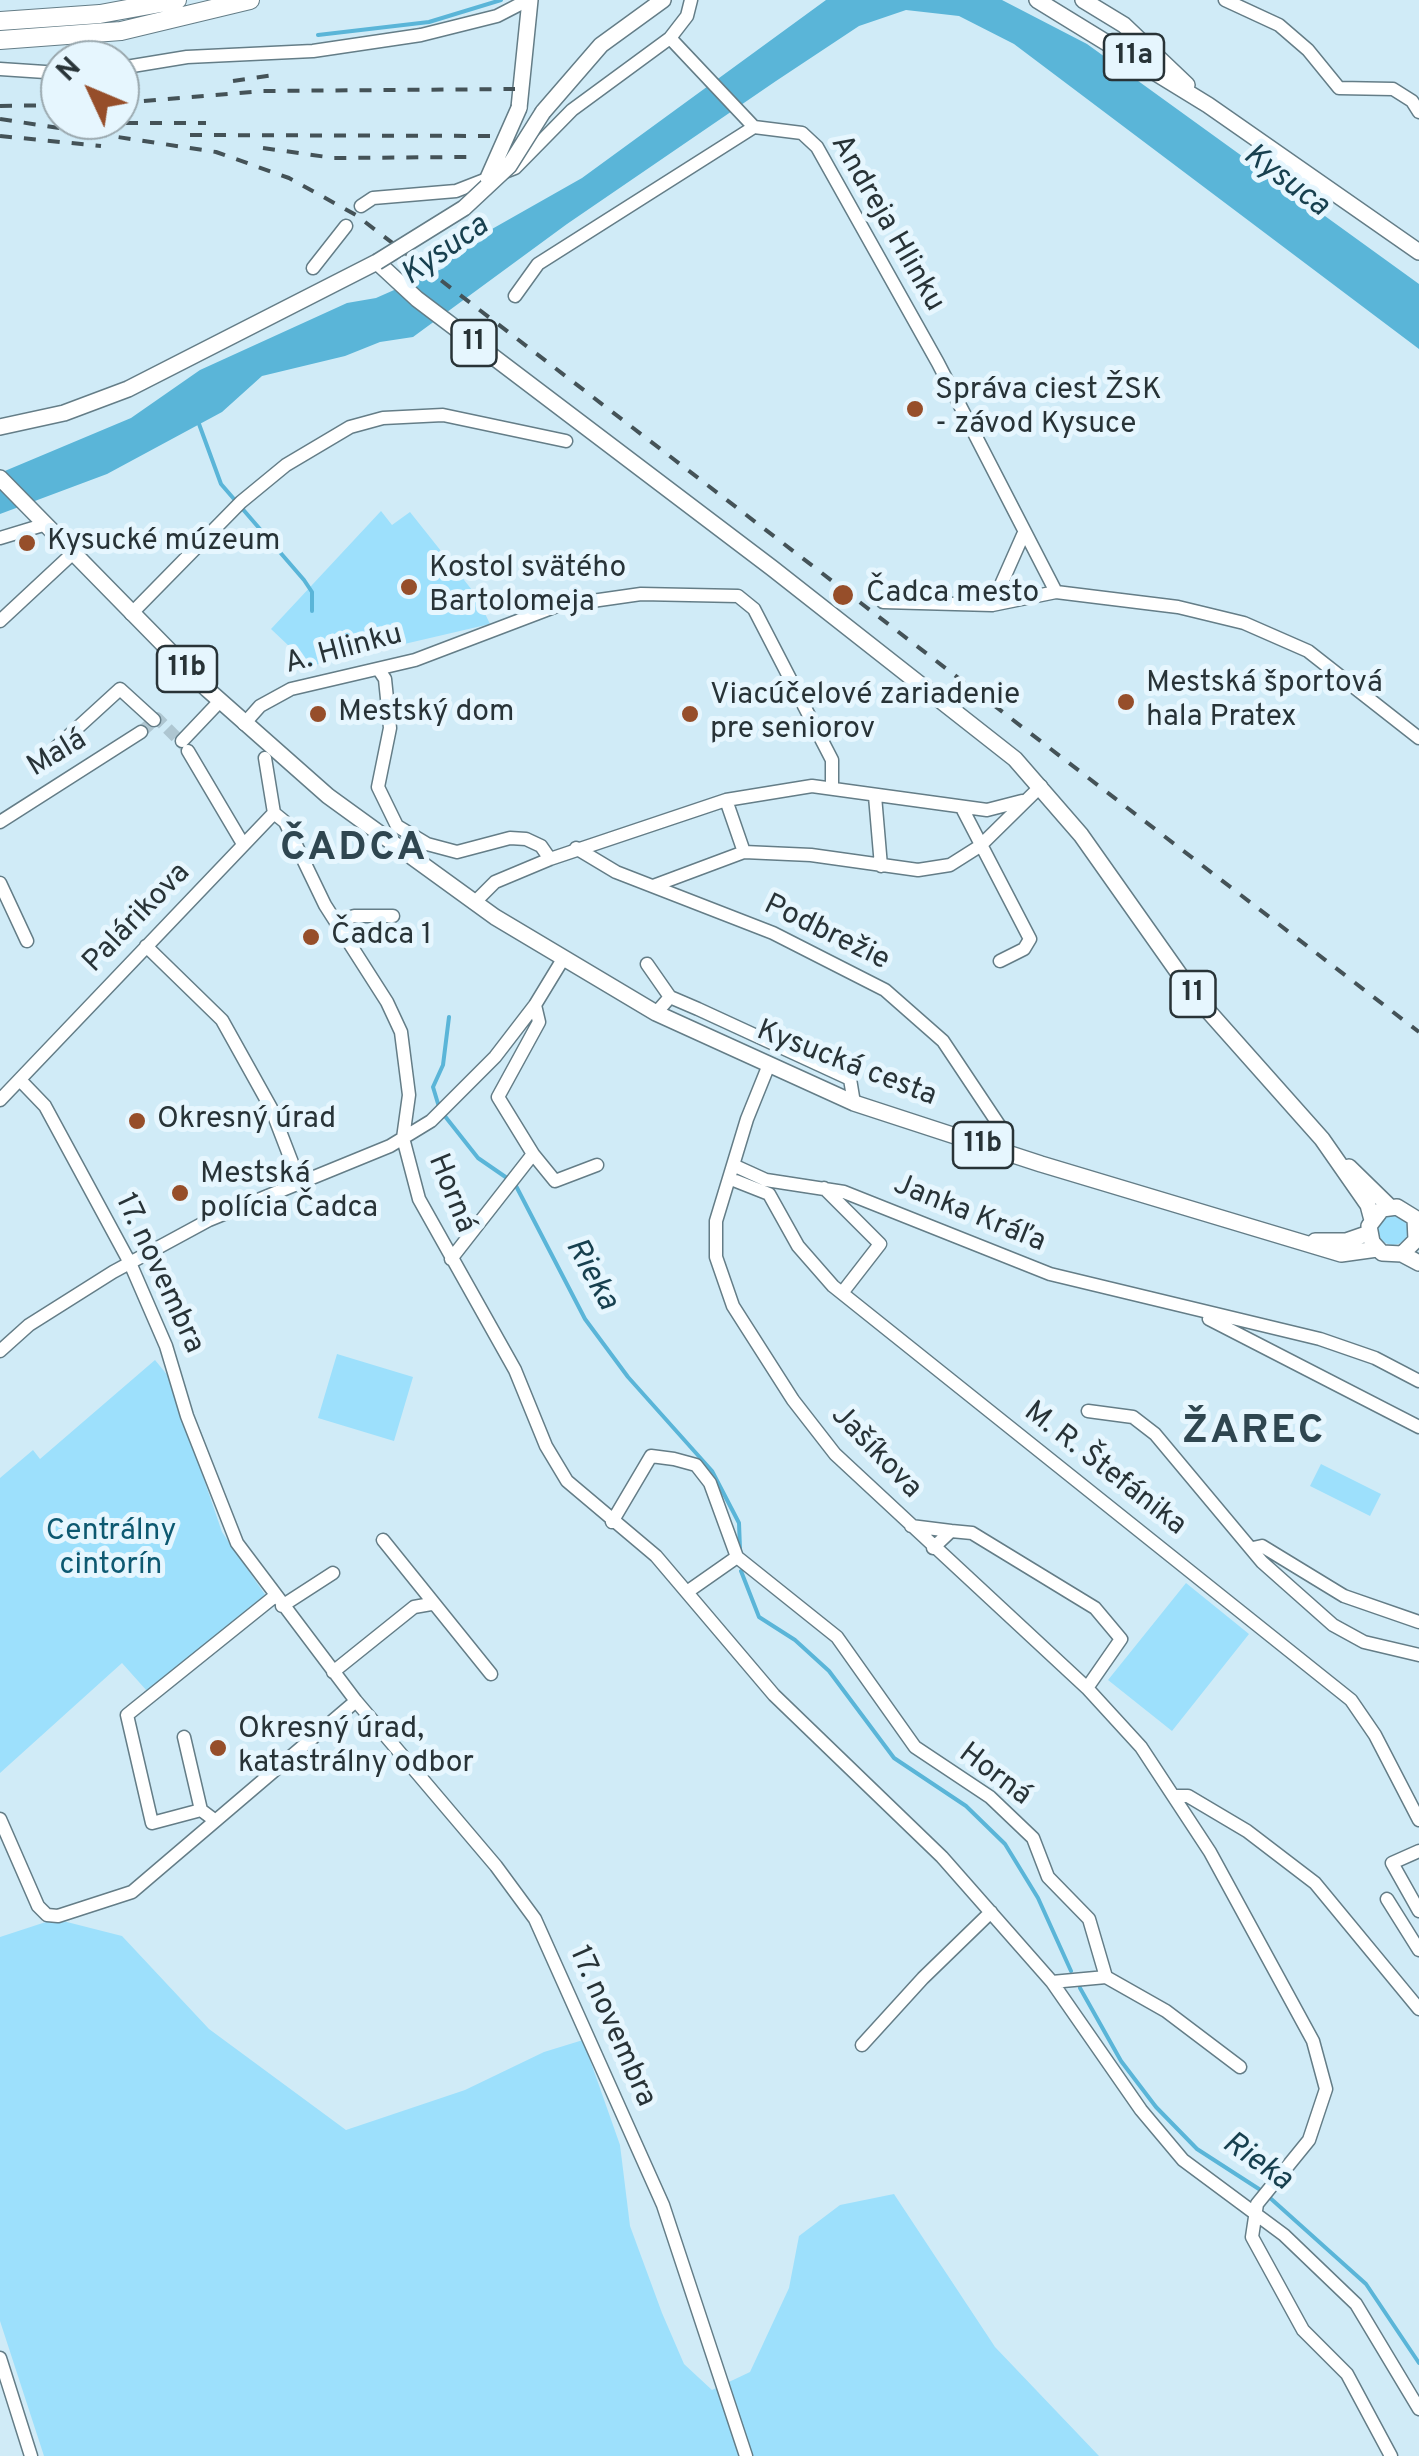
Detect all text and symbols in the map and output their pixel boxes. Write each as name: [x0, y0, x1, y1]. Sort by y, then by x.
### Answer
road number: 11a: [1104, 34, 1164, 80]
north arrow: [40, 40, 140, 140]
text: N: [50, 51, 90, 90]
street label: Andreja Hlinku: [821, 129, 951, 319]
water label: Kysuca: [1234, 137, 1336, 227]
water label: Kysuca: [395, 208, 497, 296]
road number: 11: [452, 320, 496, 366]
place label: Správa ciest ŽSK - závod Kysuce: [935, 374, 1162, 444]
marker: Správa ciest ŽSK - závod Kysuce: [904, 398, 926, 420]
place label: Kysucké múzeum: [47, 525, 280, 561]
marker: Kysucké múzeum: [16, 532, 38, 554]
place label: Kostol svätého Bartolomeja: [429, 552, 626, 622]
marker: Kostol svätého Bartolomeja: [398, 576, 420, 598]
place label: Čadca mesto: [866, 577, 1039, 613]
marker: Čadca mesto: [830, 582, 856, 608]
street label: A. Hlinku: [281, 618, 407, 684]
road number: 11b: [157, 646, 217, 692]
place label: Mestská športová hala Pratex: [1146, 667, 1383, 738]
place label: Viacúčelové zariadenie pre seniorov: [710, 679, 1020, 750]
marker: Mestská športová hala Pratex: [1115, 691, 1137, 713]
place label: Mestský dom: [338, 696, 514, 732]
marker: Mestský dom: [307, 703, 329, 725]
marker: Viacúčelové zariadenie pre seniorov: [679, 703, 701, 725]
street label: Malá: [22, 723, 94, 787]
district label: ČADCA: [280, 827, 428, 875]
street label: Palárikova: [77, 856, 199, 982]
street label: Podbrežie: [757, 888, 895, 980]
place label: Čadca 1: [331, 919, 432, 955]
marker: Čadca 1: [300, 926, 322, 948]
road number: 11: [1170, 971, 1216, 1017]
street label: Kysucká cesta: [751, 1014, 941, 1116]
place label: Okresný úrad: [157, 1103, 336, 1139]
marker: Okresný úrad: [126, 1110, 148, 1132]
road number: 11b: [953, 1122, 1013, 1168]
street label: Horná: [418, 1149, 482, 1239]
place label: Mestská polícia Čadca: [200, 1158, 378, 1228]
street label: Janka Kráľa: [888, 1168, 1050, 1262]
marker: Mestská polícia Čadca: [169, 1182, 191, 1204]
street label: 17. novembra: [105, 1188, 211, 1360]
water label: Rieka: [555, 1232, 625, 1318]
street label: M. R. Štefánika: [1015, 1395, 1193, 1545]
street label: Jašíkova: [822, 1399, 928, 1507]
district label: ŽAREC: [1182, 1410, 1326, 1458]
park label: Centrálny cintorín: [46, 1515, 176, 1586]
place label: Okresný úrad, katastrálny odbor: [238, 1713, 474, 1784]
marker: Okresný úrad, katastrálny odbor: [207, 1737, 229, 1759]
street label: Horná: [950, 1737, 1038, 1815]
street label: 17. novembra: [560, 1941, 662, 2113]
water label: Rieka: [1214, 2125, 1298, 2201]

